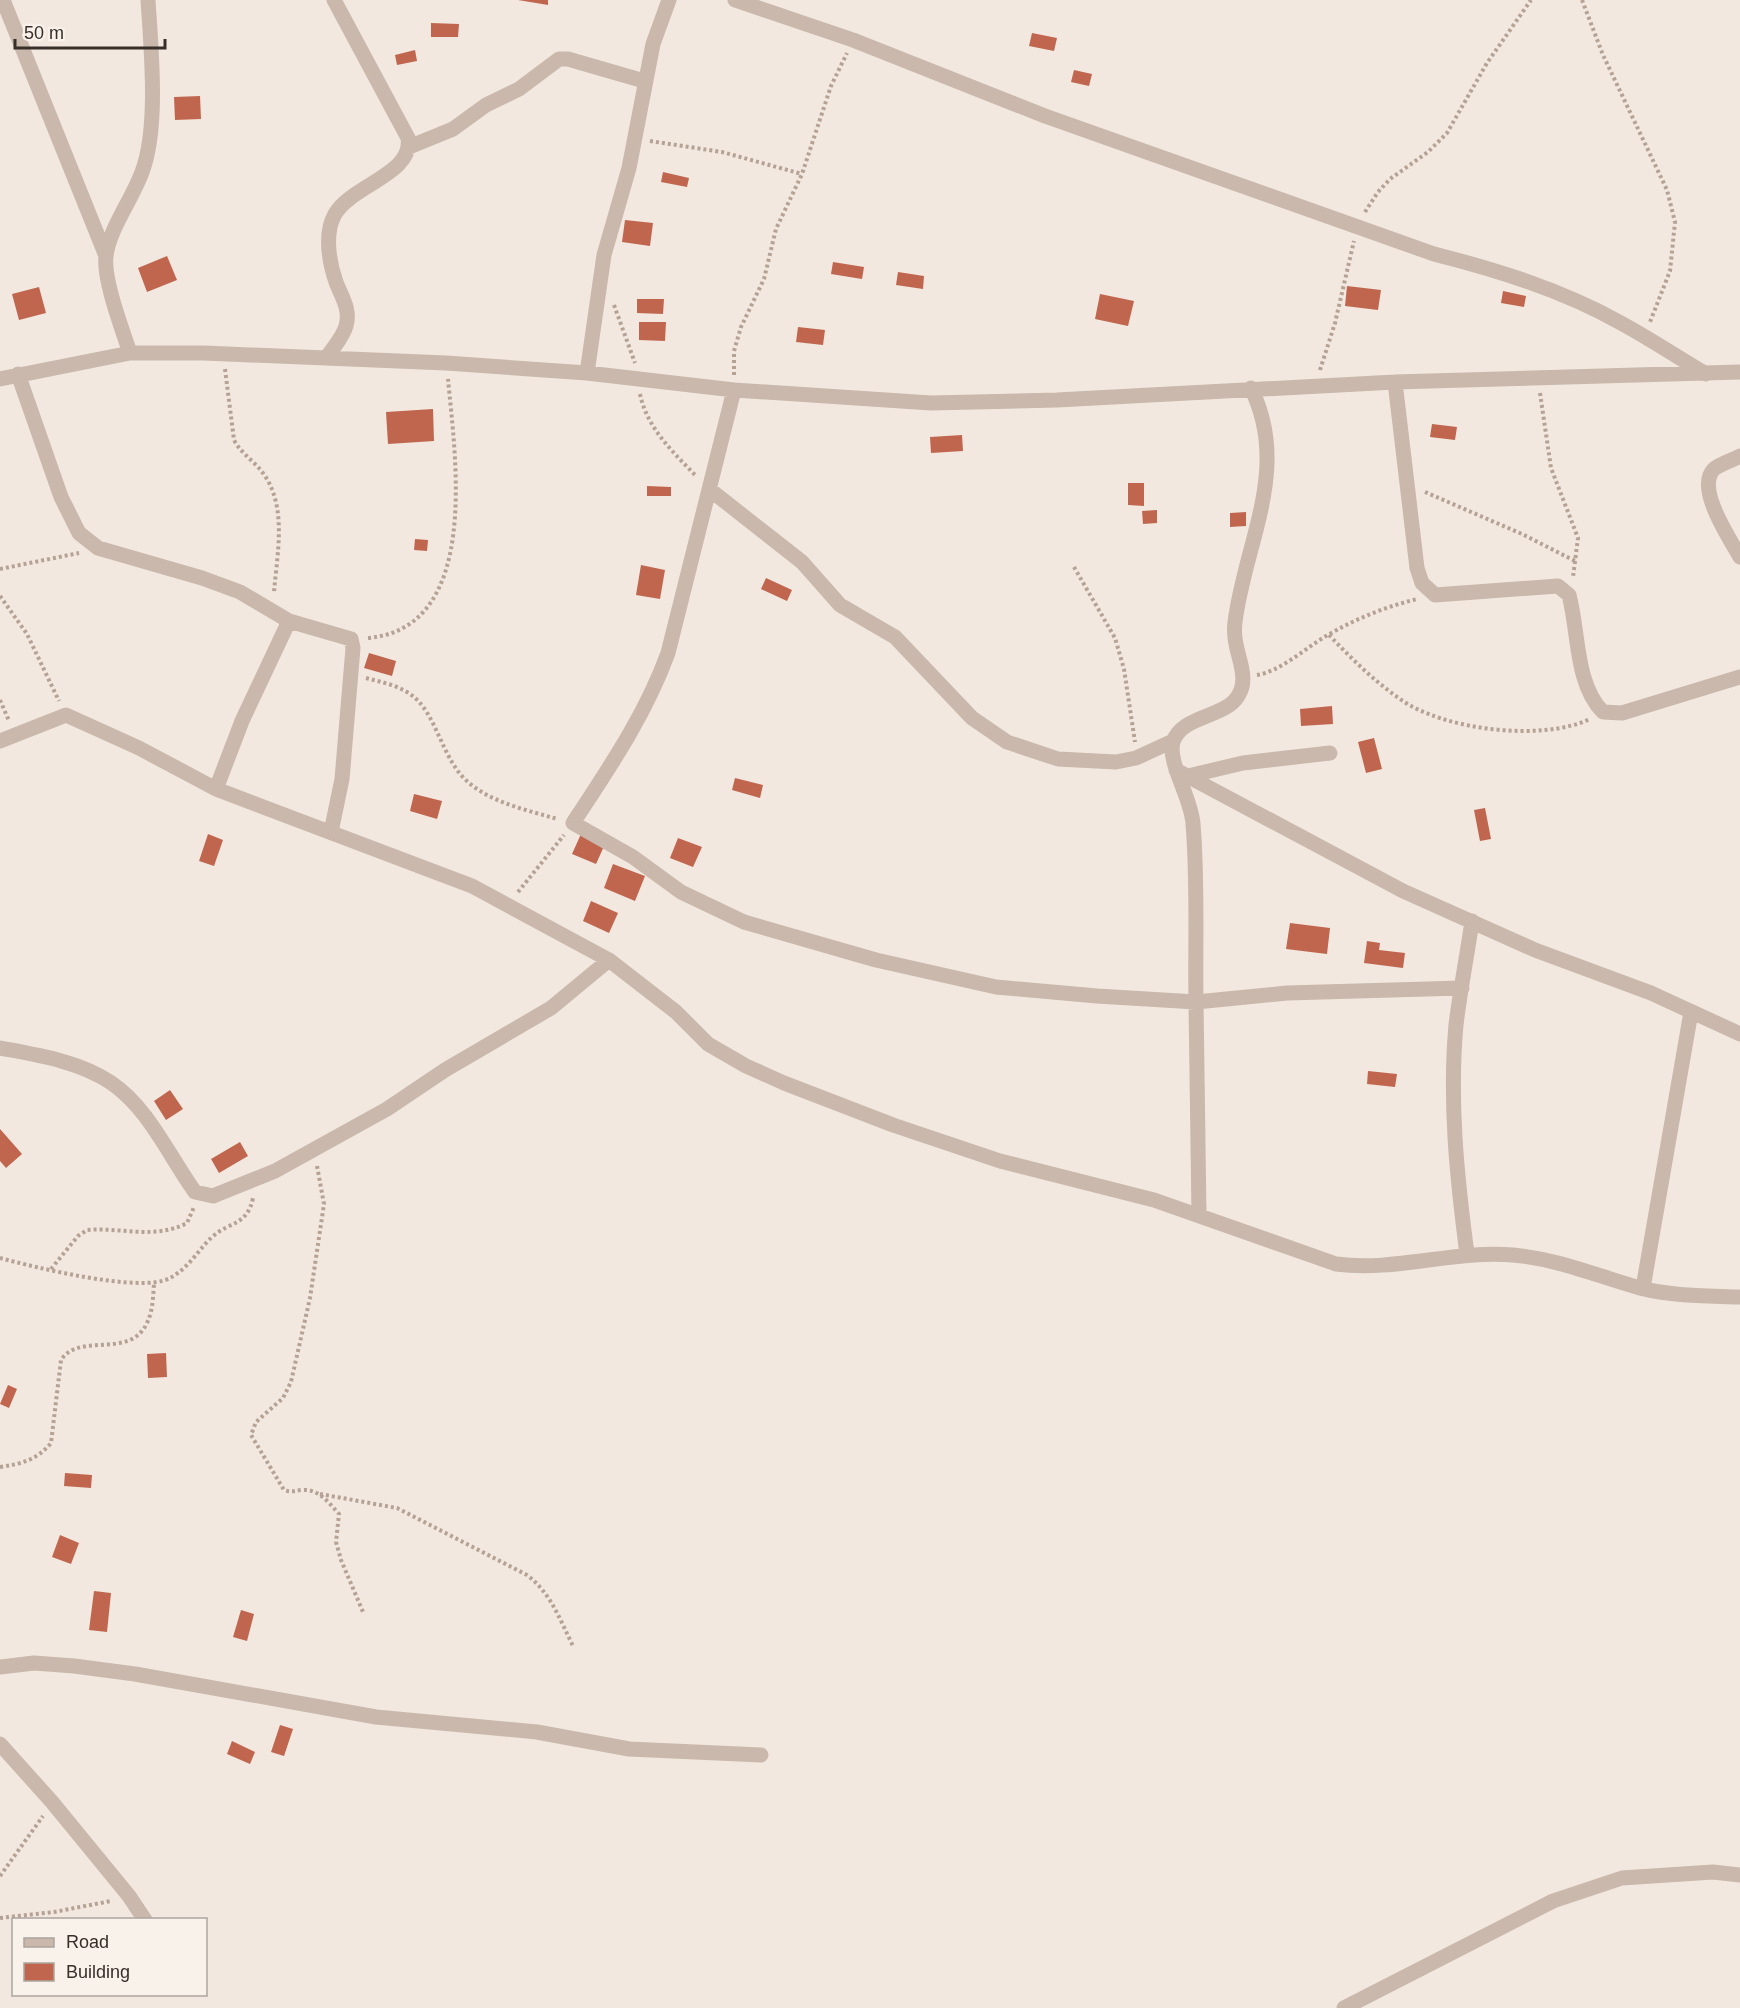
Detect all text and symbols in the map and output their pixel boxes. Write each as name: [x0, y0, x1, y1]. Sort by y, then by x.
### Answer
scale bar: [15, 12, 165, 50]
text: 50 m: [24, 23, 64, 43]
legend: [12, 1918, 207, 1996]
text: Road: [66, 1932, 109, 1952]
text: Building: [66, 1962, 130, 1982]

